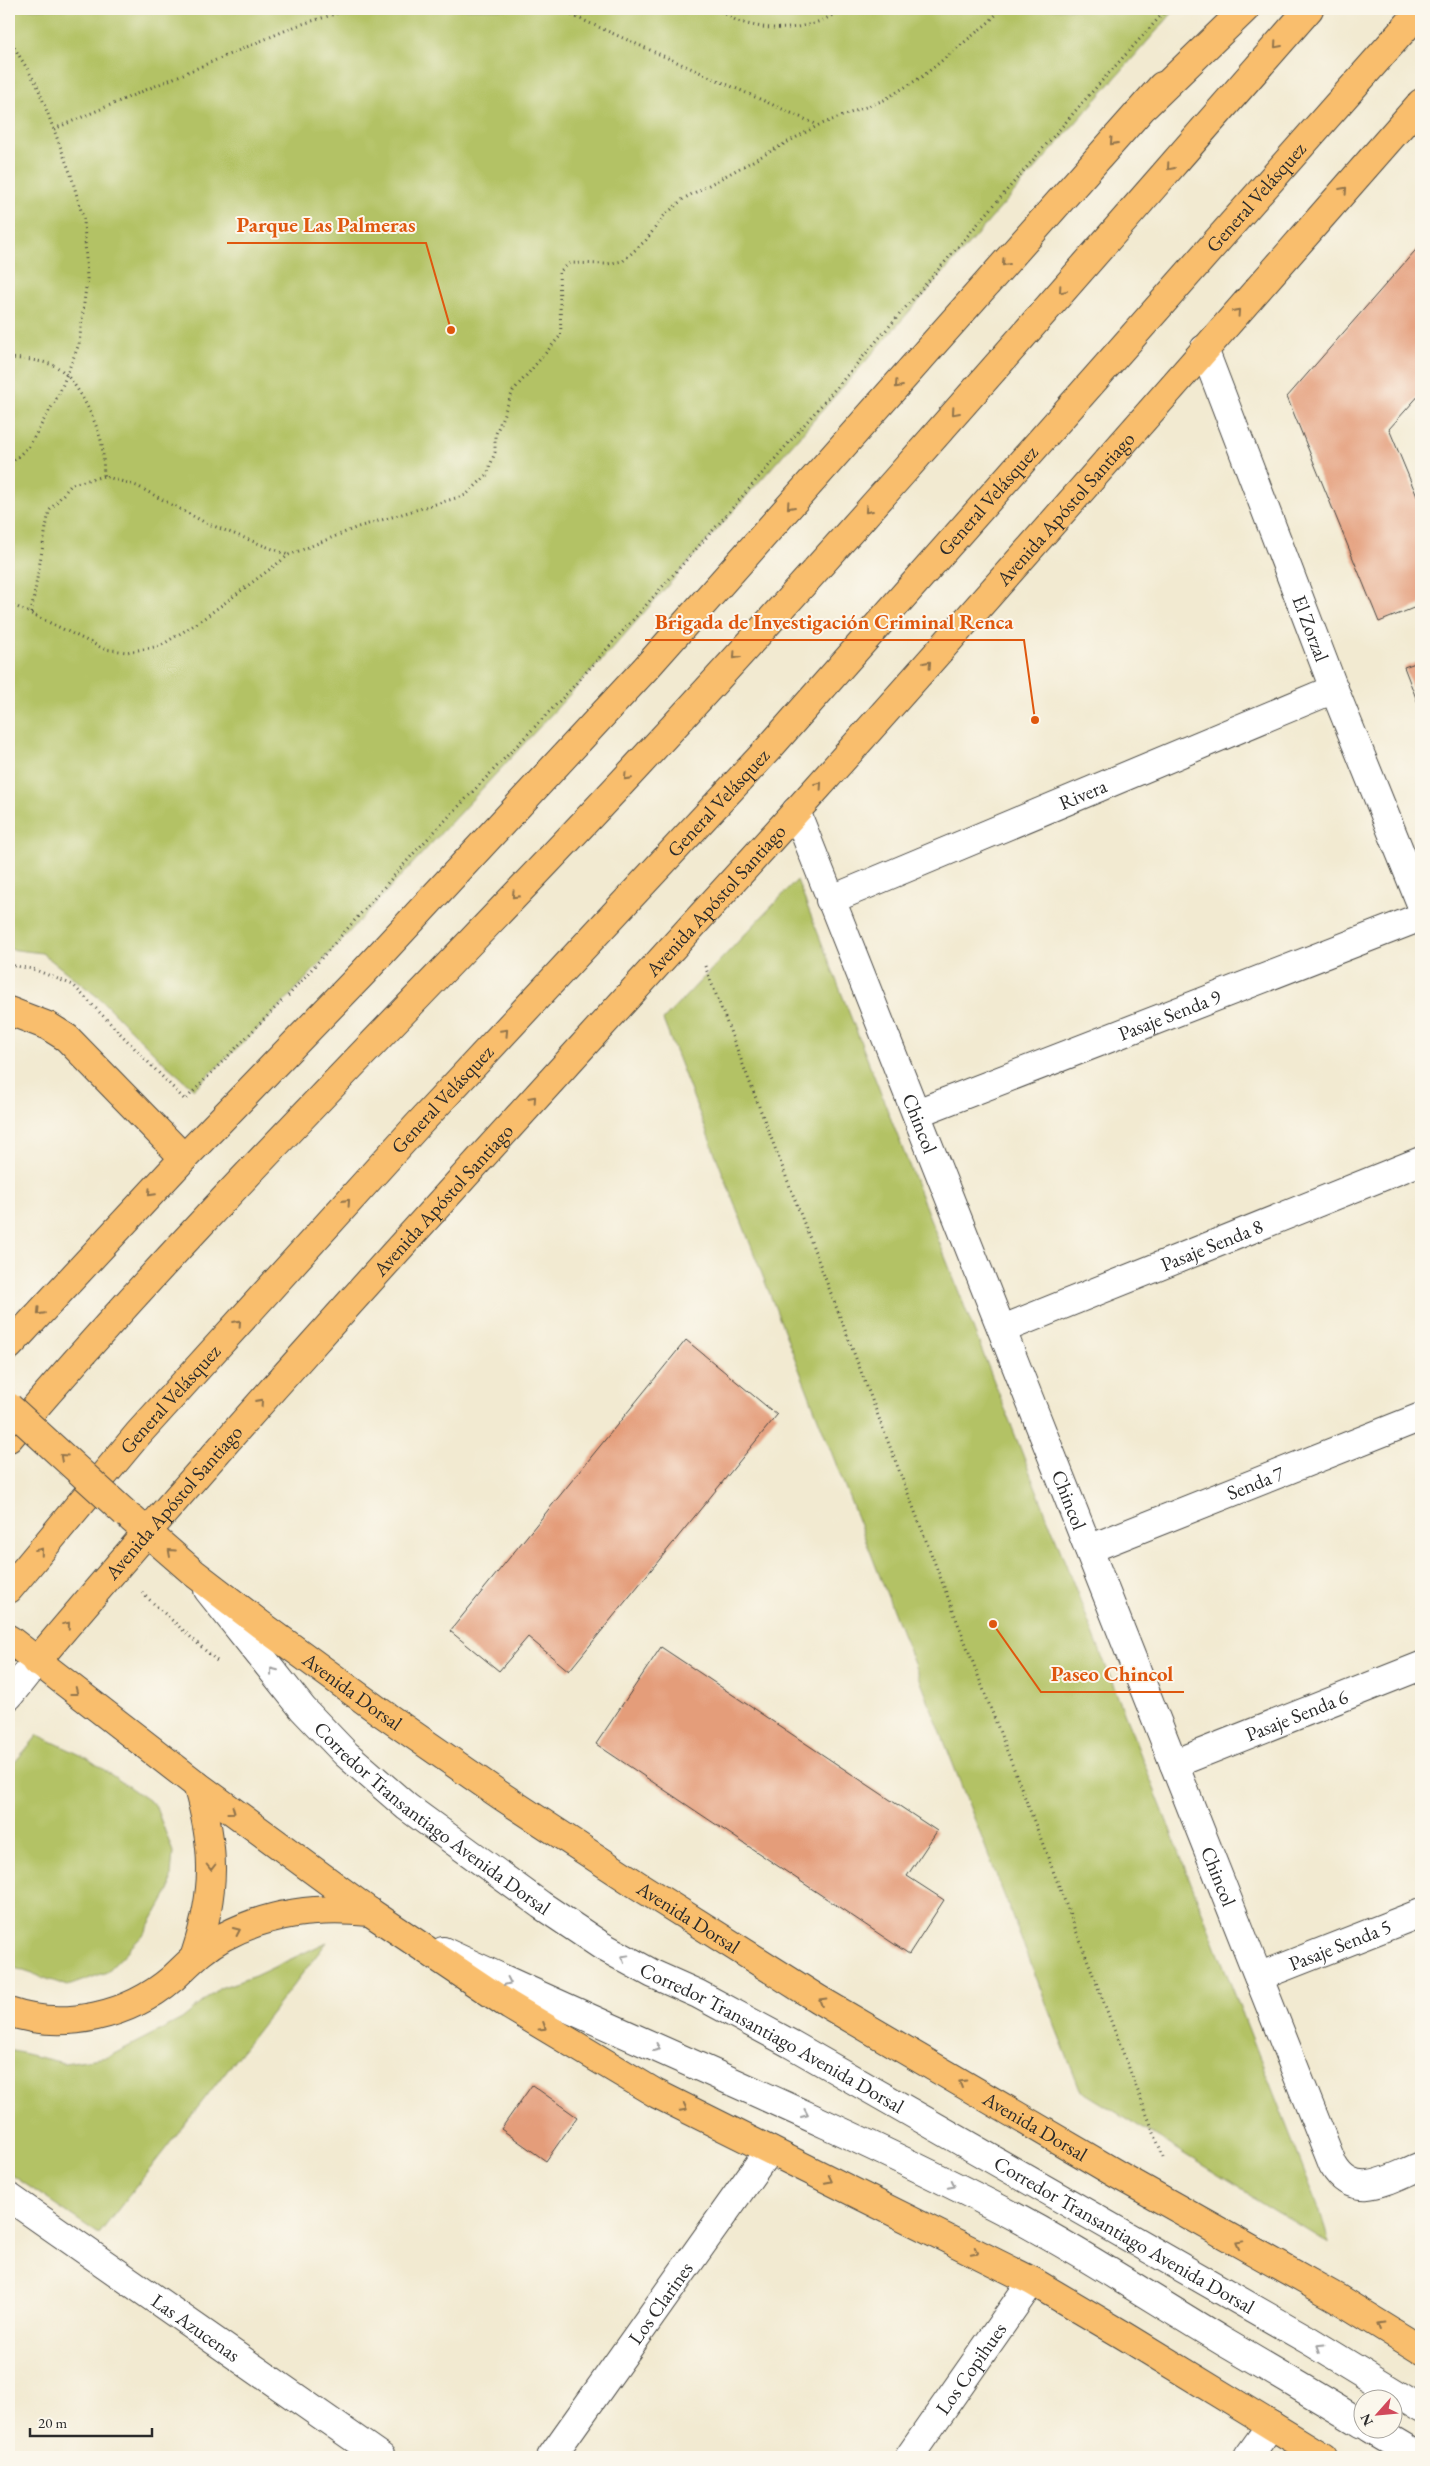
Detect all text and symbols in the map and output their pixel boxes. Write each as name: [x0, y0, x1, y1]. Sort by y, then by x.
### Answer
one-way arrow: [1274, 40, 1283, 49]
one-way arrow: [1110, 136, 1119, 145]
street label: General Velásquez: [1200, 136, 1312, 258]
one-way arrow: [1166, 162, 1175, 171]
one-way arrow: [1338, 187, 1347, 196]
callout: Parque Las Palmeras: [227, 207, 426, 243]
text: Parque Las Palmeras: [236, 211, 416, 238]
one-way arrow: [1002, 258, 1011, 267]
one-way arrow: [1059, 284, 1068, 293]
one-way arrow: [1231, 309, 1240, 318]
one-way arrow: [894, 379, 903, 388]
one-way arrow: [952, 406, 961, 415]
street label: Avenida Apóstol Santiago: [990, 426, 1140, 592]
street label: General Velásquez: [932, 439, 1044, 561]
one-way arrow: [786, 501, 795, 510]
one-way arrow: [865, 504, 874, 513]
street label: El Zorzal: [1286, 591, 1335, 665]
callout: Brigada de Investigación Criminal Renca: [645, 604, 1024, 640]
text: Brigada de Investigación Criminal Renca: [655, 608, 1014, 635]
one-way arrow: [733, 651, 742, 660]
one-way arrow: [922, 661, 931, 670]
street label: General Velásquez: [661, 743, 775, 863]
one-way arrow: [624, 771, 633, 780]
street label: Rivera: [1055, 773, 1111, 816]
one-way arrow: [813, 782, 822, 791]
street label: Avenida Apóstol Santiago: [639, 818, 791, 983]
one-way arrow: [512, 889, 521, 898]
street label: Pasaje Senda 9: [1115, 983, 1225, 1046]
one-way arrow: [499, 1028, 508, 1037]
street label: General Velásquez: [385, 1039, 499, 1159]
street label: Chincol: [896, 1090, 943, 1157]
one-way arrow: [527, 1096, 536, 1105]
street label: Avenida Apóstol Santiago: [367, 1118, 519, 1282]
one-way arrow: [148, 1188, 157, 1197]
one-way arrow: [341, 1199, 350, 1208]
street label: Pasaje Senda 8: [1157, 1213, 1267, 1277]
one-way arrow: [37, 1307, 46, 1316]
one-way arrow: [233, 1320, 242, 1329]
street label: General Velásquez: [114, 1338, 226, 1459]
one-way arrow: [255, 1399, 264, 1408]
street label: Avenida Apóstol Santiago: [98, 1419, 248, 1586]
one-way arrow: [60, 1453, 69, 1462]
street label: Senda 7: [1223, 1460, 1288, 1506]
street label: Chincol: [1046, 1466, 1093, 1534]
one-way arrow: [34, 1548, 43, 1557]
one-way arrow: [167, 1549, 176, 1558]
one-way arrow: [62, 1621, 71, 1630]
street label: Avenida Dorsal: [297, 1646, 408, 1736]
callout: Paseo Chincol: [1041, 1656, 1184, 1692]
text: Paseo Chincol: [1051, 1660, 1173, 1687]
one-way arrow: [271, 1668, 279, 1677]
street label: Pasaje Senda 6: [1242, 1683, 1352, 1747]
one-way arrow: [69, 1686, 78, 1694]
street label: Corredor Transantiago Avenida Dorsal: [309, 1716, 556, 1921]
one-way arrow: [226, 1805, 236, 1814]
street label: Chincol: [1195, 1843, 1242, 1910]
one-way arrow: [206, 1864, 216, 1871]
street label: Avenida Dorsal: [631, 1874, 745, 1960]
street label: Pasaje Senda 5: [1285, 1913, 1395, 1977]
one-way arrow: [232, 1926, 241, 1937]
one-way arrow: [620, 1954, 629, 1964]
street label: Corredor Transantiago Avenida Dorsal: [635, 1956, 909, 2119]
one-way arrow: [503, 1975, 512, 1986]
one-way arrow: [818, 1997, 827, 2007]
one-way arrow: [537, 2021, 546, 2030]
one-way arrow: [652, 2042, 661, 2053]
one-way arrow: [958, 2080, 967, 2090]
street label: Avenida Dorsal: [977, 2085, 1093, 2167]
one-way arrow: [678, 2102, 687, 2112]
one-way arrow: [800, 2107, 809, 2118]
street label: Corredor Transantiago Avenida Dorsal: [989, 2150, 1260, 2320]
one-way arrow: [824, 2174, 833, 2184]
one-way arrow: [946, 2178, 955, 2188]
one-way arrow: [1235, 2240, 1244, 2250]
one-way arrow: [970, 2246, 979, 2256]
street label: Los Clarines: [622, 2256, 699, 2349]
street label: Las Azucenas: [147, 2288, 245, 2368]
street label: Los Copihues: [930, 2317, 1012, 2420]
one-way arrow: [1376, 2321, 1385, 2331]
one-way arrow: [1316, 2343, 1325, 2353]
north arrow: [1352, 2388, 1402, 2438]
scale bar: [30, 2406, 152, 2438]
text: N: [1356, 2410, 1377, 2429]
text: 20 m: [38, 2413, 67, 2432]

